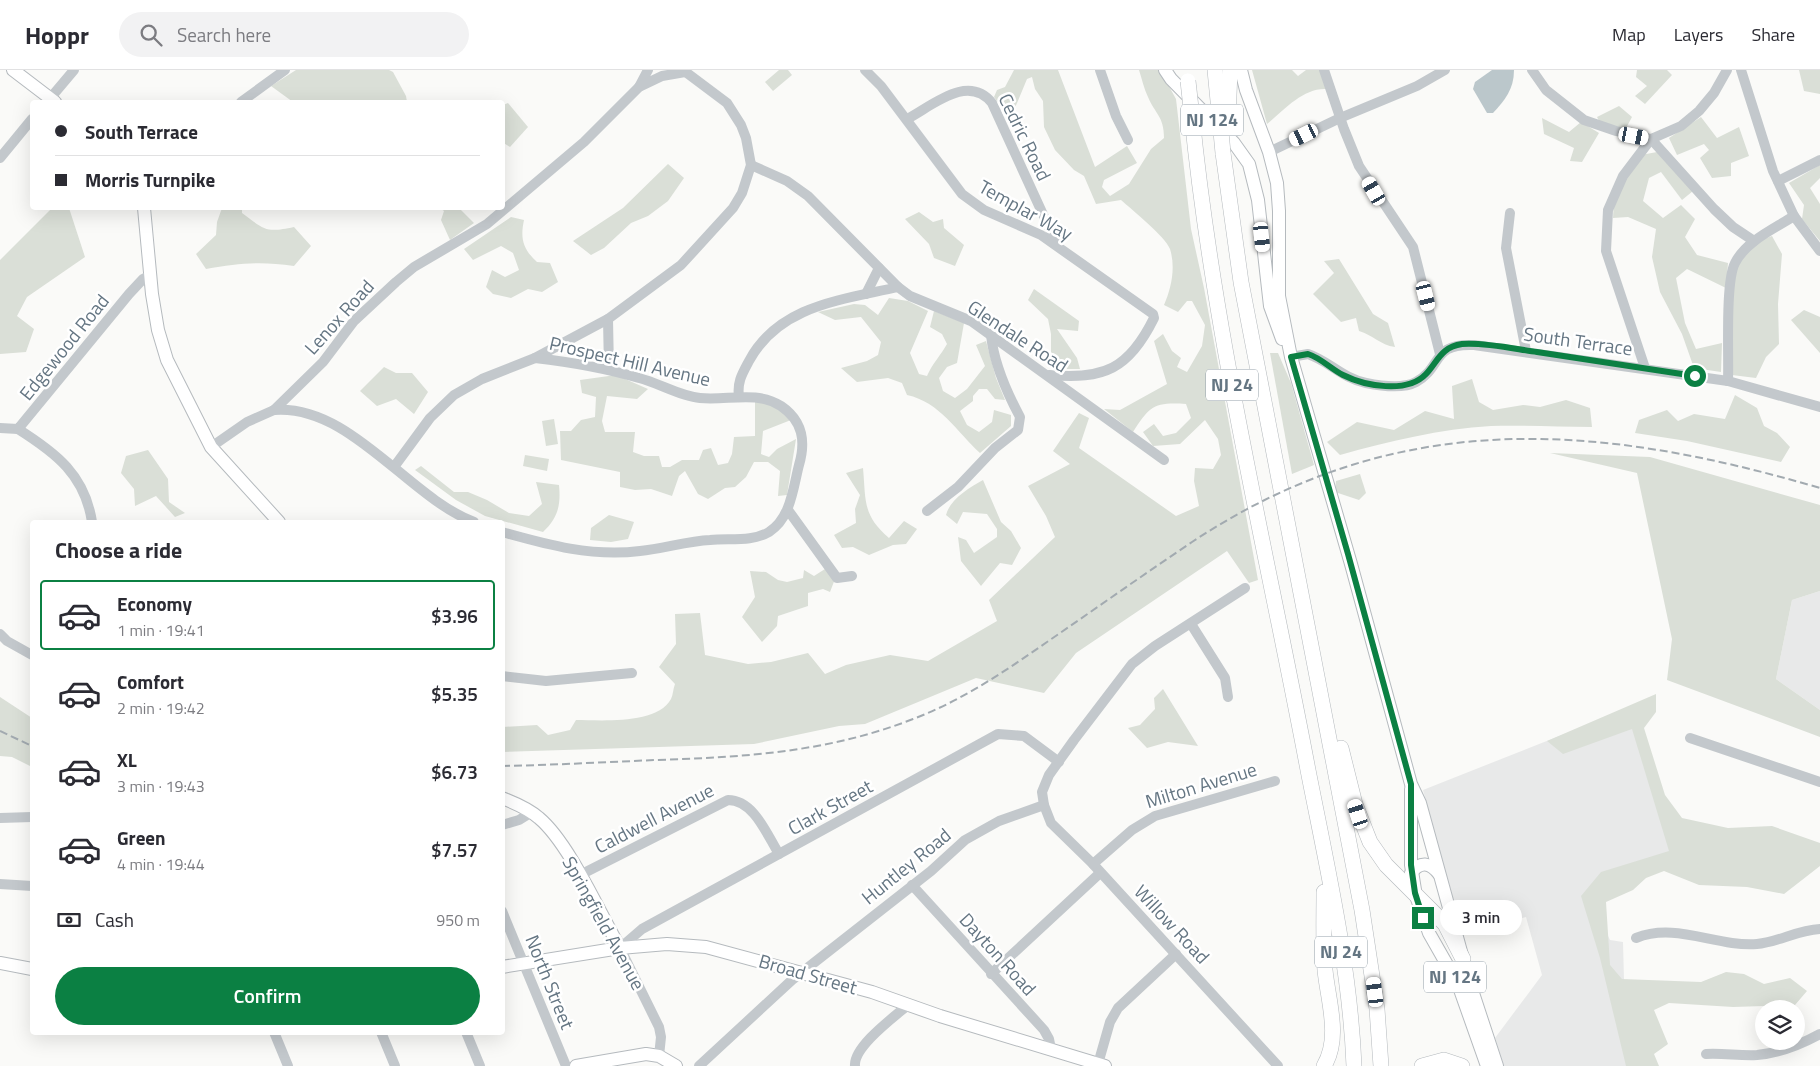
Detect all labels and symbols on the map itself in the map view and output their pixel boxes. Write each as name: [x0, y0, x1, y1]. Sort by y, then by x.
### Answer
street label: Cedric Road: [992, 88, 1059, 185]
road number: NJ 124: [1181, 104, 1243, 136]
car: [1287, 122, 1320, 148]
car: [1617, 126, 1650, 146]
street label: Templar Way: [974, 172, 1079, 247]
car: [1360, 174, 1387, 208]
car: [1252, 221, 1271, 253]
street label: Lenox Road: [297, 273, 380, 361]
car: [1415, 280, 1436, 312]
street label: Edgewood Road: [12, 287, 116, 406]
street label: Glendale Road: [962, 292, 1074, 379]
street label: South Terrace: [1522, 319, 1634, 363]
street label: Prospect Hill Avenue: [547, 328, 714, 393]
route start: [1684, 365, 1706, 387]
road number: NJ 24: [1206, 370, 1258, 400]
street label: Milton Avenue: [1142, 754, 1260, 815]
street label: Clark Street: [782, 771, 878, 842]
street label: Caldwell Avenue: [589, 775, 719, 860]
car: [1346, 797, 1369, 831]
street label: Huntley Road: [855, 820, 957, 911]
street label: Springfield Avenue: [556, 851, 653, 995]
street label: Willow Road: [1128, 877, 1217, 970]
callout: 3 min: [1440, 900, 1523, 936]
street label: Dayton Road: [953, 906, 1044, 1002]
route end: [1412, 907, 1434, 929]
street label: North Street: [518, 930, 583, 1034]
road number: NJ 24: [1315, 936, 1367, 968]
street label: Broad Street: [756, 946, 861, 1001]
road number: NJ 124: [1424, 962, 1486, 992]
car: [1365, 976, 1384, 1008]

